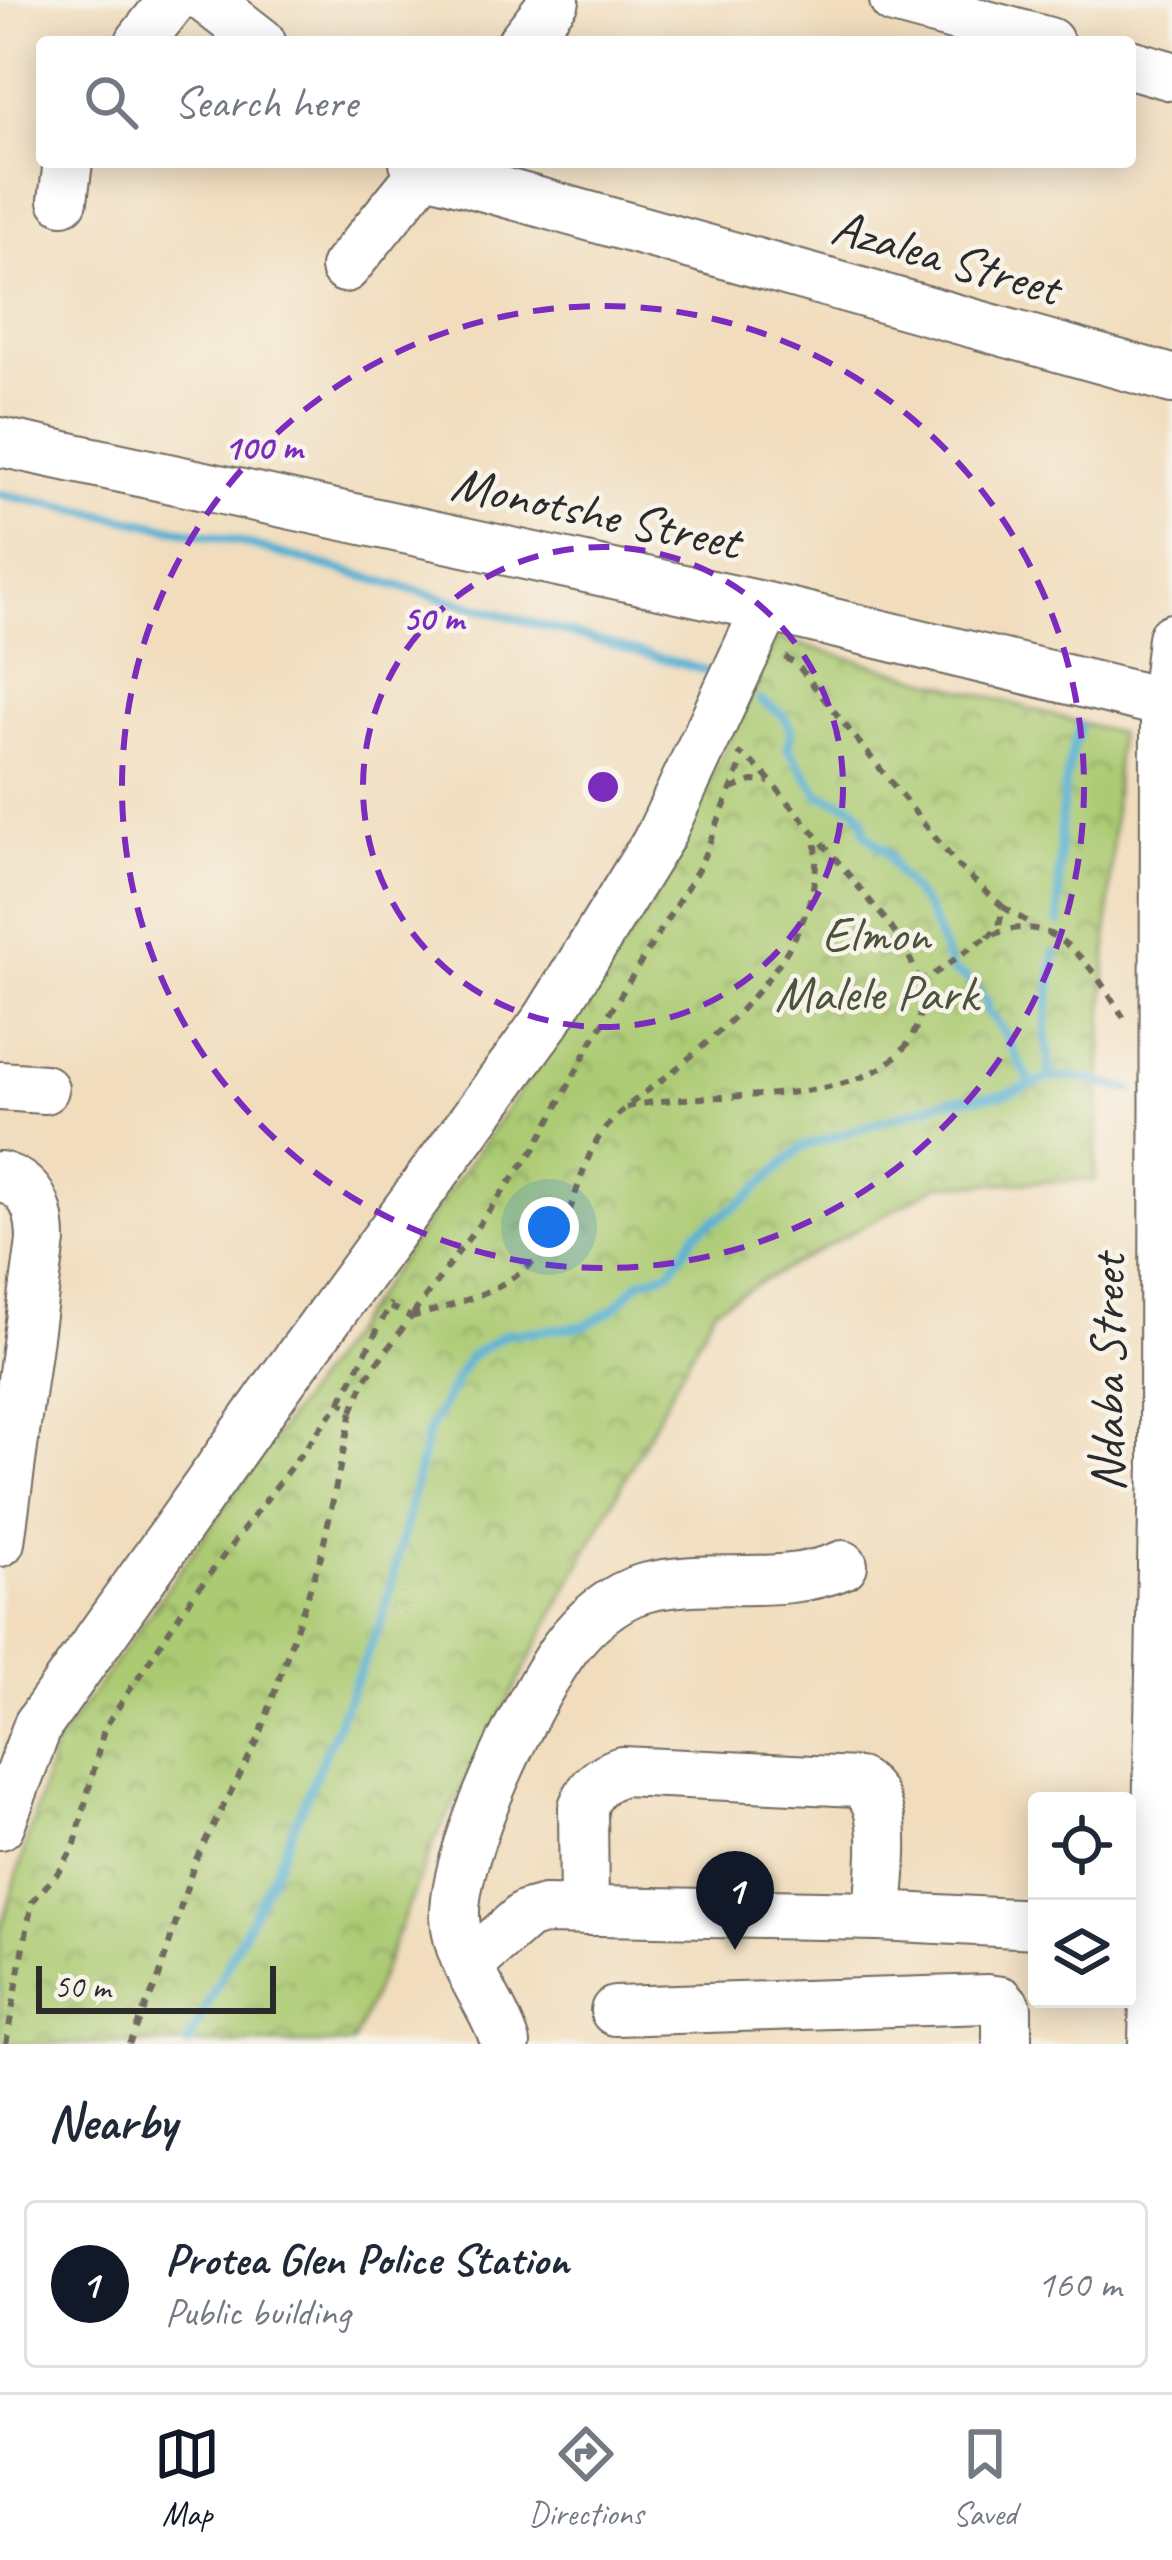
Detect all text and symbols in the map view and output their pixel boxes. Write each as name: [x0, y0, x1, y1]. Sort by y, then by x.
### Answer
search box: [36, 36, 1136, 168]
icon: search: [78, 69, 144, 135]
text: Search here: [174, 74, 357, 131]
street label: Azalea Street: [825, 194, 1072, 321]
text: 100 m: [224, 424, 305, 470]
street label: Monotshe Street: [446, 450, 751, 575]
text: 50 m: [402, 595, 467, 641]
centre of rings: [582, 766, 624, 808]
park label: Elmon Malele Park: [775, 902, 981, 1025]
your location: [519, 1197, 579, 1257]
street label: Ndaba Street: [1075, 1249, 1139, 1492]
map controls: [1028, 1792, 1136, 2008]
button: locate: [1028, 1792, 1136, 1900]
pin: 1: [696, 1851, 774, 1950]
button: layers: [1028, 1900, 1136, 2008]
scale bar: [36, 1960, 276, 2013]
text: 50 m: [54, 1966, 110, 2008]
text: Nearby: [48, 2090, 176, 2154]
text: Protea Glen Police Station: [165, 2231, 569, 2288]
text: 1: [81, 2260, 99, 2309]
text: 160 m: [1037, 2260, 1121, 2309]
text: Public building: [165, 2288, 350, 2337]
tab: Map: [154, 2421, 220, 2535]
tab: Directions: [529, 2421, 643, 2535]
tab: Saved: [952, 2421, 1018, 2535]

